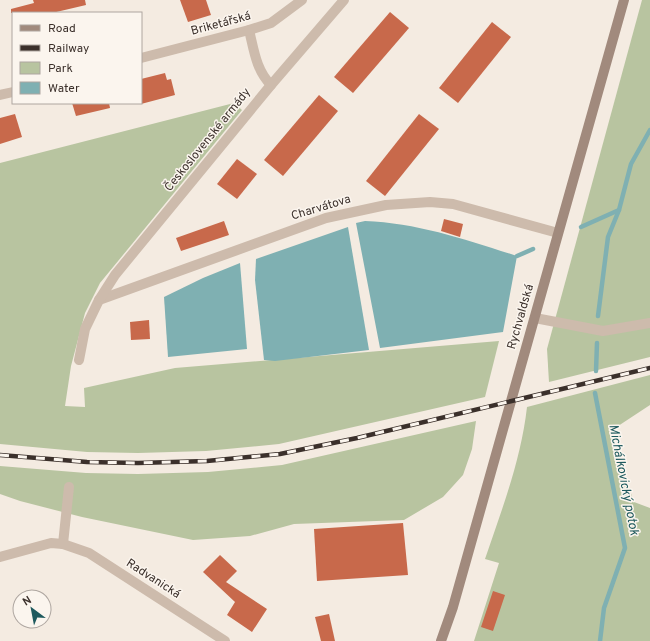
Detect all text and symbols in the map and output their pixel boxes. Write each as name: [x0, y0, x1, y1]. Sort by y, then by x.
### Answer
street label: Briketářská: [189, 8, 253, 40]
legend: [12, 12, 142, 104]
text: Road: [48, 21, 76, 37]
text: Railway: [48, 41, 89, 57]
text: Park: [48, 61, 73, 77]
text: Water: [48, 81, 80, 97]
street label: Československé armády: [161, 85, 255, 195]
street label: Charvátova: [289, 191, 353, 225]
street label: Rychvaldská: [504, 282, 538, 352]
water label: Michálkovický potok: [604, 423, 642, 537]
street label: Radvanická: [123, 555, 183, 603]
north arrow: [12, 589, 52, 629]
text: N: [20, 593, 34, 609]

